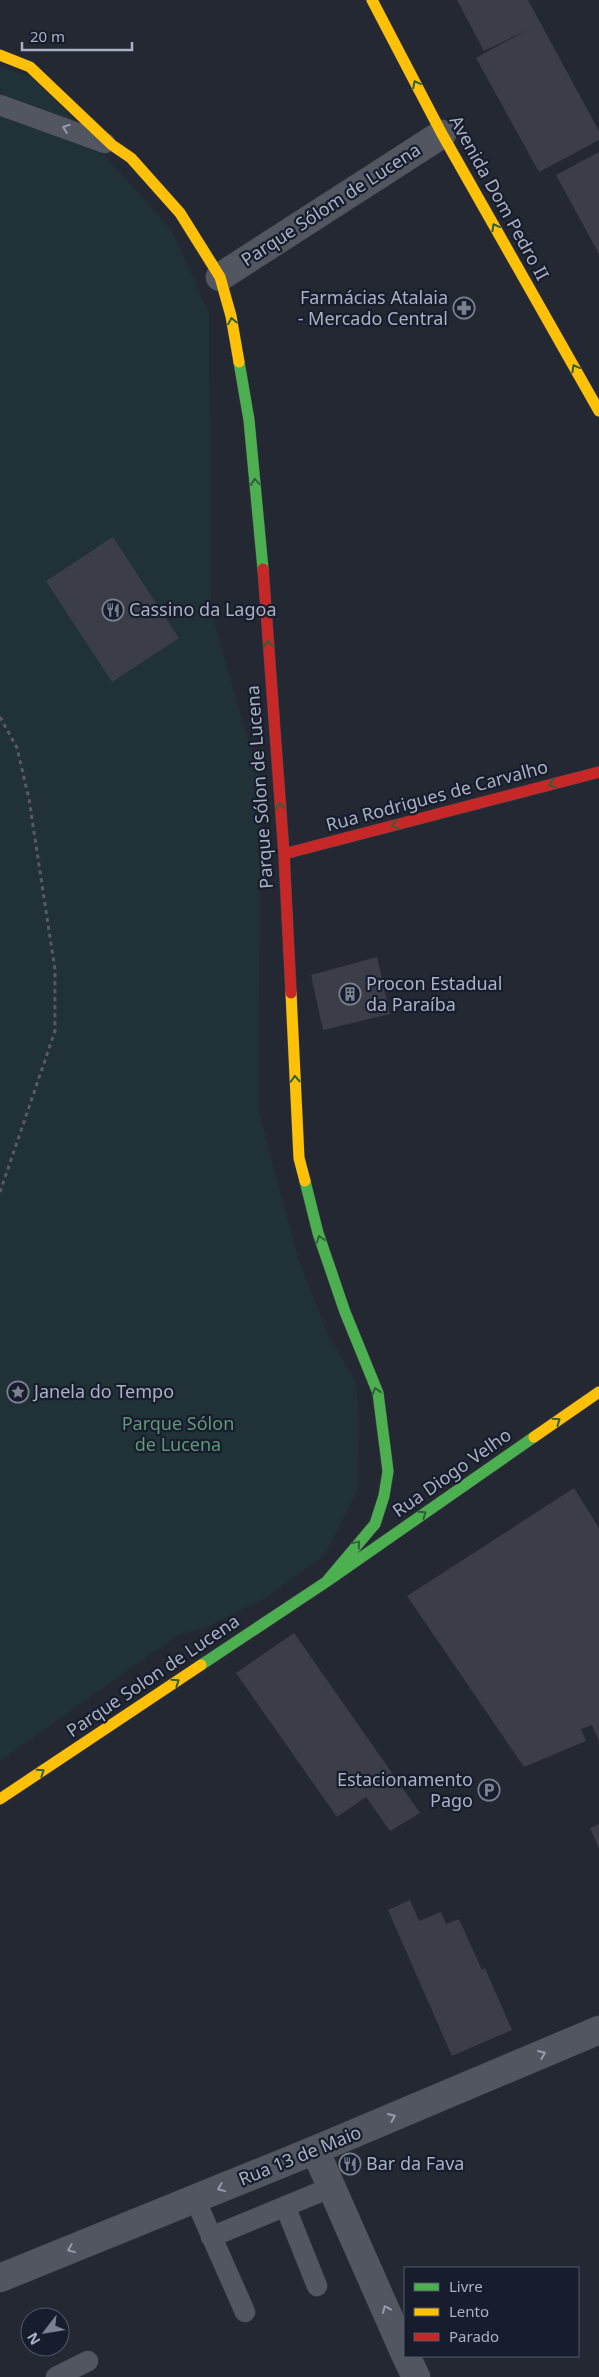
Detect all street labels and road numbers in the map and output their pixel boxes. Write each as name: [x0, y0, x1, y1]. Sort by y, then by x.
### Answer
street label: Avenida Dom Pedro II: [445, 111, 555, 284]
street label: Parque Sólom de Lucena: [236, 137, 425, 271]
street label: Parque Sólon de Lucena: [240, 685, 278, 889]
street label: Rua Rodrigues de Carvalho: [323, 754, 550, 836]
street label: Rua Diogo Velho: [387, 1422, 516, 1522]
street label: Parque Solon de Lucena: [61, 1608, 244, 1742]
street label: Rua 13 de Maio: [235, 2120, 364, 2191]

